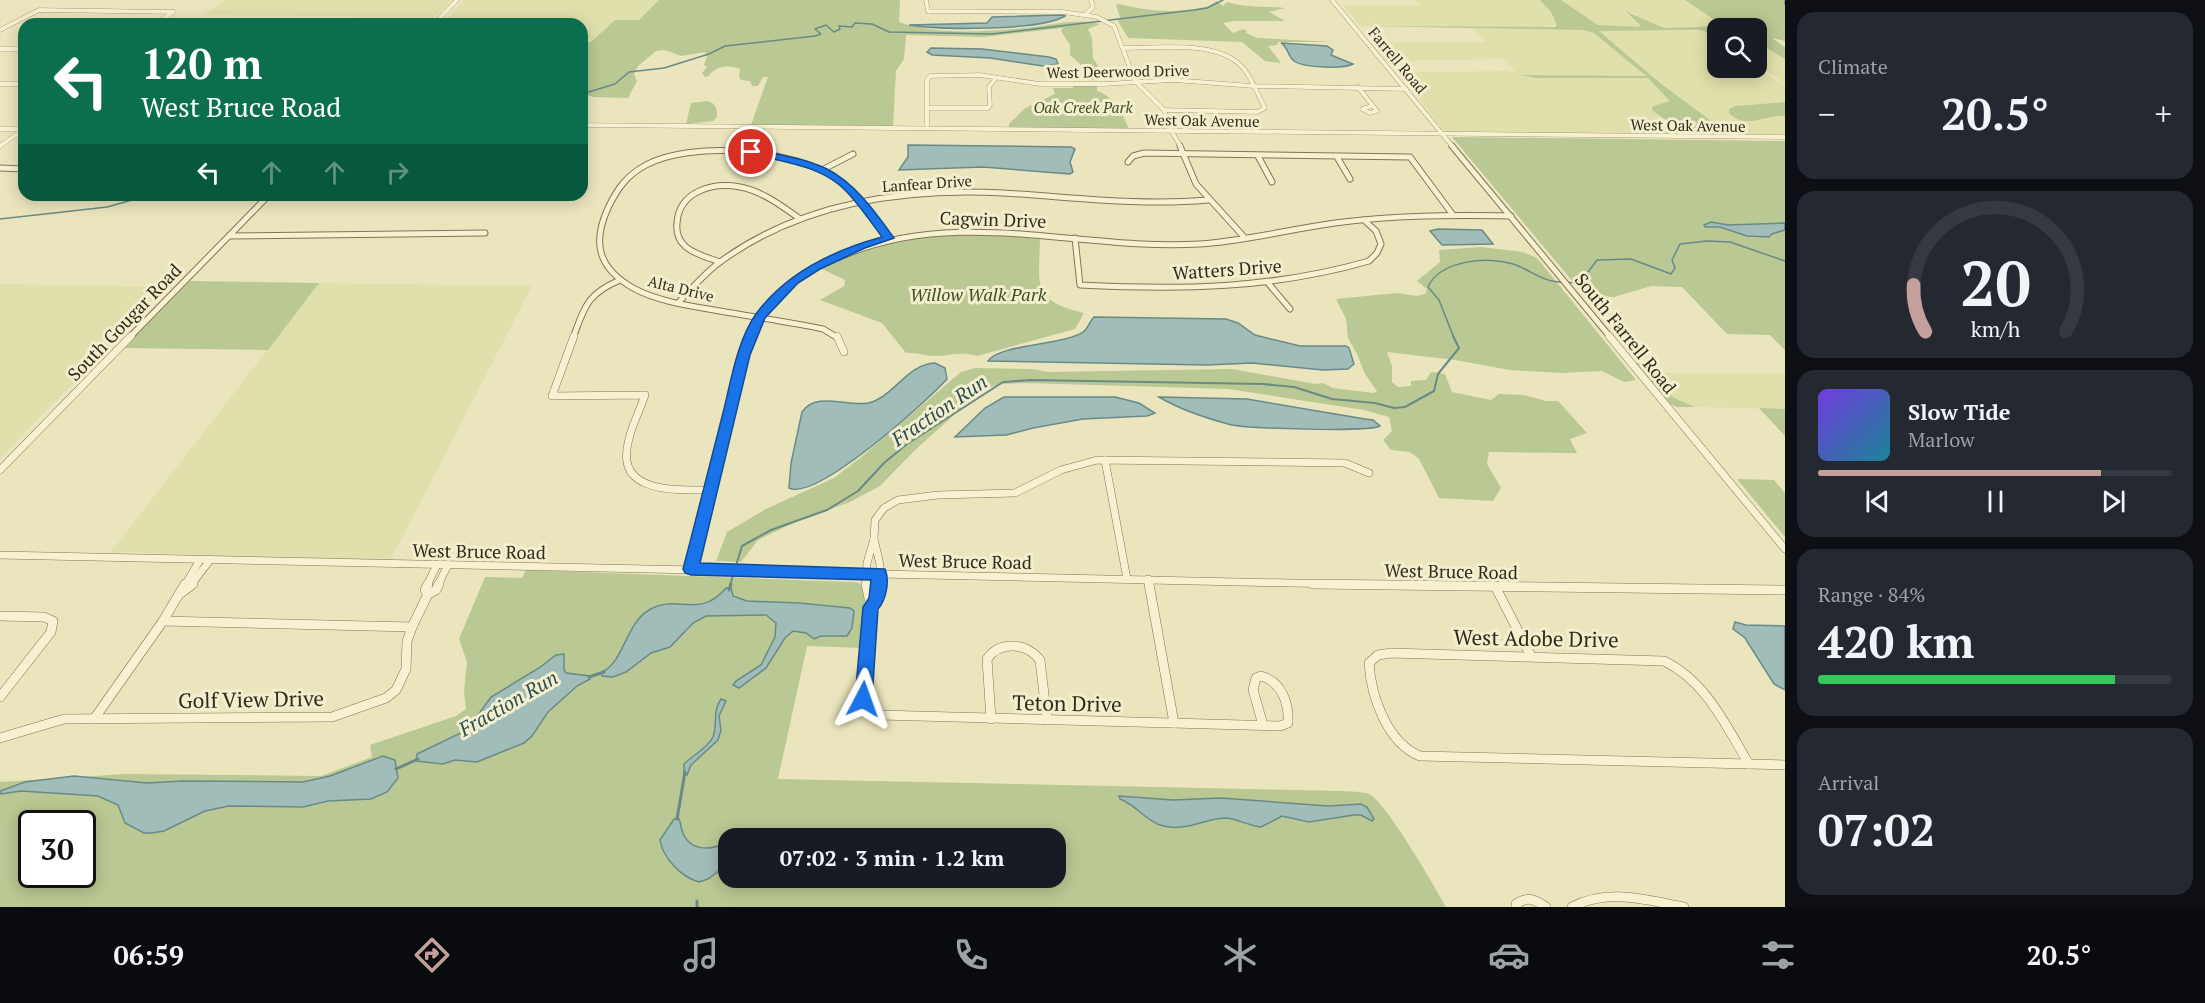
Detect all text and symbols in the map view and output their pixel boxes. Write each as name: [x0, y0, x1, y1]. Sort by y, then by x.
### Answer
map controls: [1707, 18, 1767, 78]
button: search: [1707, 18, 1767, 78]
street label: Farrell Road: [1364, 23, 1432, 97]
text: 120 m: [141, 35, 262, 91]
icon: left: [42, 42, 120, 120]
text: Climate: [1818, 53, 1888, 80]
street label: West Deerwood Drive: [1046, 60, 1190, 82]
text: 20.5°: [1941, 83, 2049, 143]
text: West Bruce Road: [141, 89, 341, 125]
text: −: [1818, 92, 1836, 135]
text: +: [2154, 92, 2172, 135]
park label: Oak Creek Park: [1033, 97, 1133, 117]
street label: West Oak Avenue: [1144, 109, 1260, 131]
street label: West Oak Avenue: [1630, 114, 1746, 136]
pin: [725, 126, 776, 177]
icon: arrive: [734, 135, 767, 168]
icon: left: [192, 156, 225, 189]
icon: ahead: [255, 156, 288, 189]
icon: ahead: [318, 156, 351, 189]
icon: right: [381, 156, 414, 189]
street label: Lanfear Drive: [881, 170, 973, 196]
street label: Cagwin Drive: [939, 205, 1047, 233]
text: 20: [1960, 241, 2030, 324]
street label: Watters Drive: [1172, 253, 1282, 285]
street label: South Gougar Road: [62, 258, 186, 386]
street label: South Farrell Road: [1570, 268, 1682, 398]
street label: Alta Drive: [646, 270, 716, 306]
park label: Willow Walk Park: [910, 282, 1047, 306]
text: km/h: [1970, 315, 2020, 343]
water label: Fraction Run: [885, 368, 992, 453]
text: Slow Tide: [1908, 397, 2011, 426]
text: Marlow: [1908, 426, 1975, 453]
icon: previous: [1861, 485, 1894, 518]
icon: pause: [1979, 485, 2012, 518]
icon: next: [2097, 485, 2130, 518]
street label: West Bruce Road: [412, 538, 546, 564]
street label: West Bruce Road: [898, 548, 1032, 574]
street label: West Bruce Road: [1384, 558, 1518, 584]
text: Range · 84%: [1818, 581, 1925, 608]
text: 420 km: [1818, 611, 1974, 671]
street label: West Adobe Drive: [1453, 623, 1619, 653]
water label: Fraction Run: [453, 664, 563, 743]
position arrow: [831, 667, 895, 731]
street label: Golf View Drive: [178, 684, 324, 714]
street label: Teton Drive: [1012, 688, 1122, 718]
text: Arrival: [1818, 769, 1879, 796]
text: 07:02: [1818, 799, 1935, 859]
speed limit sign: 30: [18, 810, 96, 888]
text: 07:02 · 3 min · 1.2 km: [780, 843, 1004, 872]
icon: directions: [411, 934, 453, 976]
icon: music: [680, 934, 722, 976]
icon: phone: [950, 934, 992, 976]
icon: climate: [1219, 934, 1261, 976]
icon: car: [1488, 934, 1530, 976]
icon: filters: [1757, 934, 1799, 976]
text: 06:59: [114, 937, 184, 973]
text: 20.5°: [2026, 937, 2091, 973]

